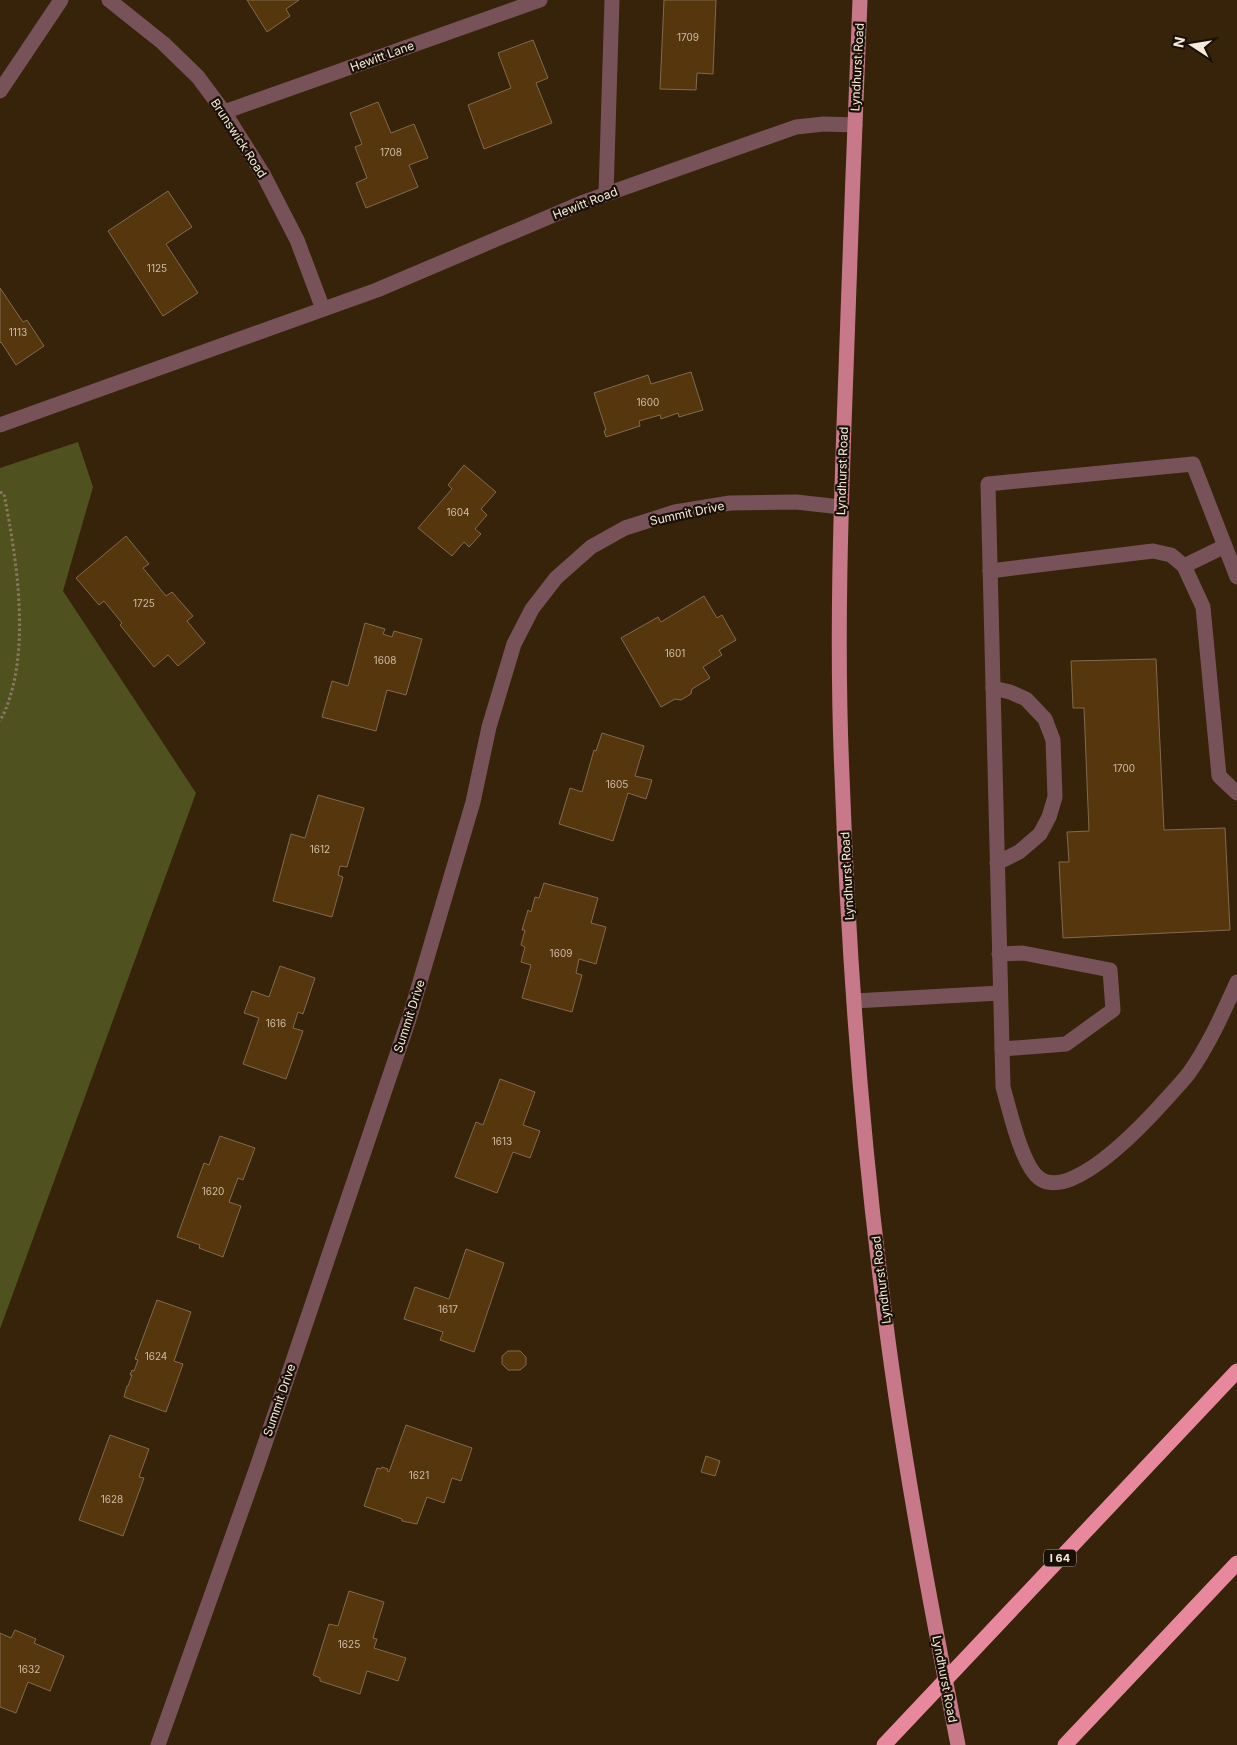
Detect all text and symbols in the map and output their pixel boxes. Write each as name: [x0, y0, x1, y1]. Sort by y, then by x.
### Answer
north arrow: [1167, 20, 1217, 70]
street label: Lyndhurst Road: [847, 22, 867, 112]
house number: 1709: [677, 31, 699, 43]
text: N: [1169, 35, 1188, 49]
street label: Hewitt Lane: [348, 37, 416, 75]
street label: Brunswick Road: [208, 96, 270, 180]
house number: 1708: [380, 146, 402, 158]
street label: Hewitt Road: [550, 184, 620, 222]
house number: 1125: [147, 262, 167, 274]
house number: 1113: [9, 326, 27, 338]
house number: 1600: [637, 396, 659, 408]
street label: Lyndhurst Road: [833, 427, 851, 515]
street label: Summit Drive: [648, 498, 726, 528]
house number: 1604: [446, 506, 470, 518]
house number: 1725: [133, 597, 155, 609]
house number: 1601: [665, 647, 685, 659]
house number: 1608: [374, 654, 396, 666]
house number: 1700: [1113, 762, 1135, 774]
house number: 1605: [606, 778, 628, 790]
street label: Lyndhurst Road: [837, 831, 857, 921]
house number: 1612: [310, 843, 330, 855]
house number: 1609: [550, 947, 572, 959]
street label: Summit Drive: [390, 978, 428, 1054]
house number: 1616: [266, 1017, 286, 1029]
house number: 1613: [492, 1135, 512, 1147]
house number: 1620: [202, 1185, 224, 1197]
street label: Lyndhurst Road: [868, 1235, 894, 1325]
house number: 1617: [438, 1303, 458, 1315]
house number: 1624: [145, 1350, 167, 1362]
street label: Summit Drive: [260, 1362, 298, 1438]
house number: 1621: [409, 1469, 429, 1481]
house number: 1628: [101, 1493, 123, 1505]
road number: I 64: [1044, 1550, 1076, 1566]
street label: Lyndhurst Road: [929, 1634, 961, 1724]
house number: 1625: [338, 1638, 360, 1650]
house number: 1632: [18, 1663, 40, 1675]

